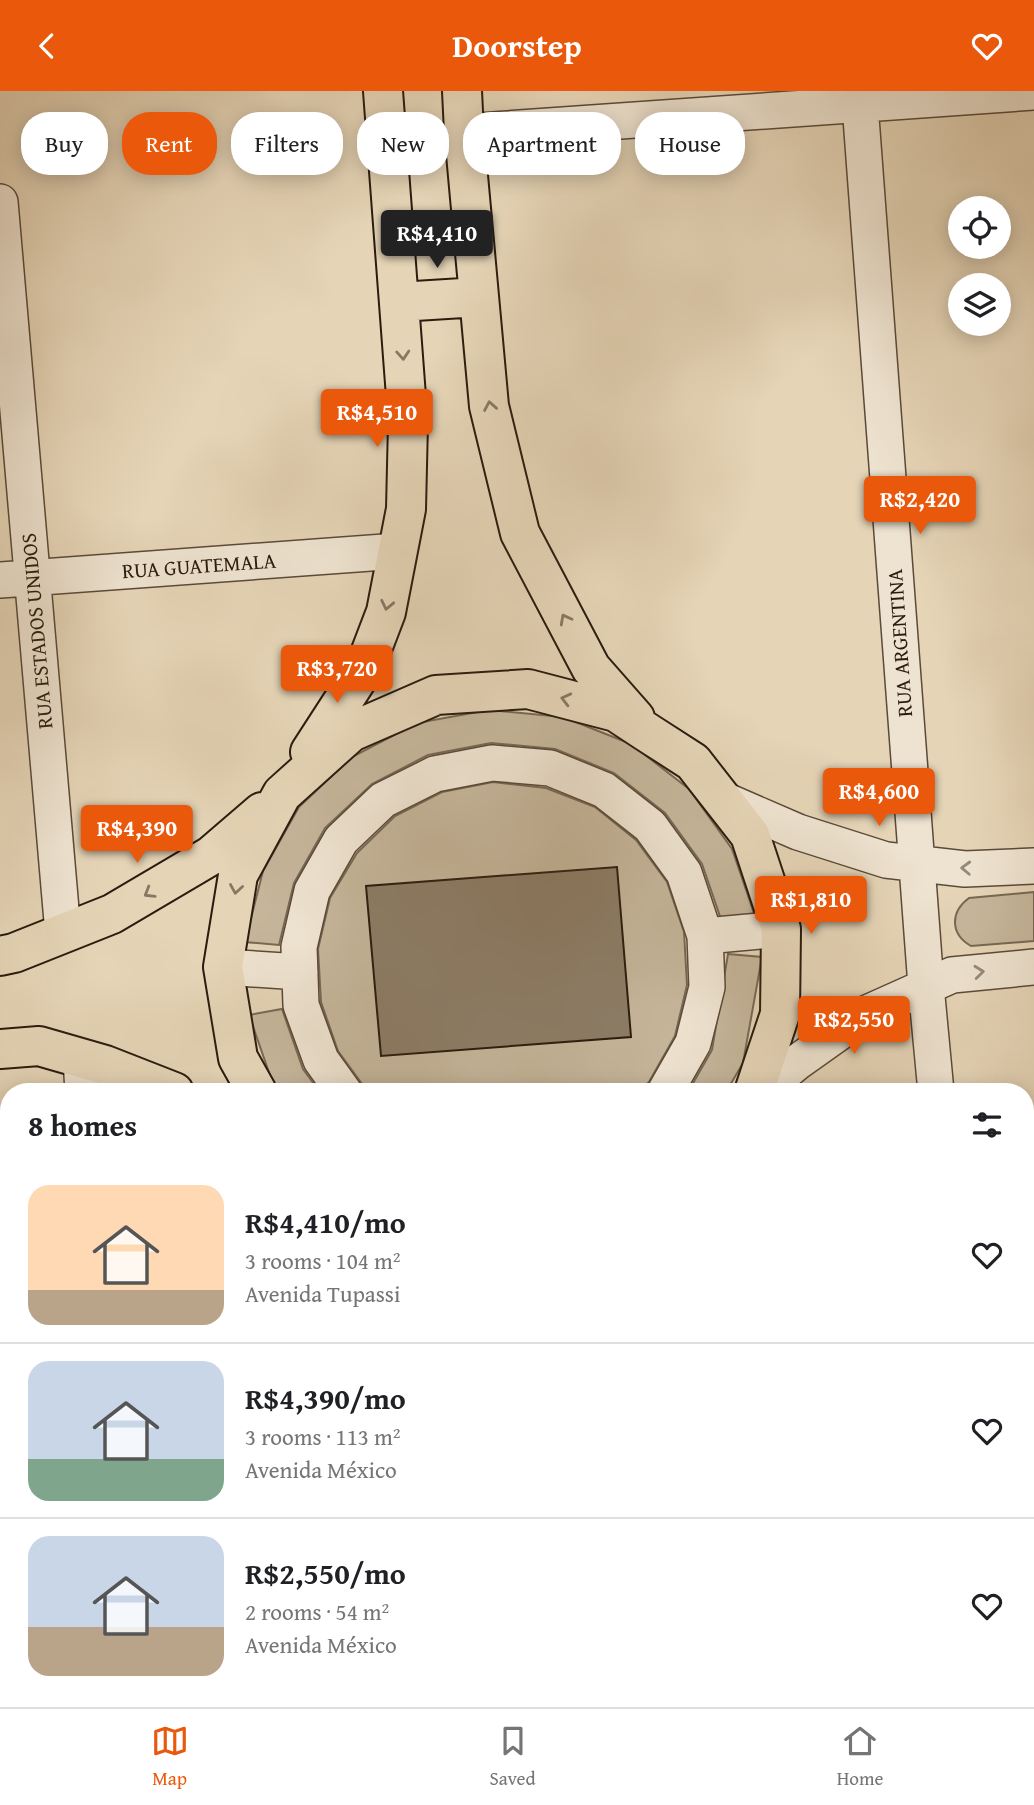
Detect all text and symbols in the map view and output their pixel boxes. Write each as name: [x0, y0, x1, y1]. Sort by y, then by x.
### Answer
text: Doorstep: [452, 22, 582, 69]
icon: back: [28, 27, 66, 65]
icon: heart: [968, 27, 1006, 65]
chip: Buy: [21, 112, 108, 175]
chip: Rent: [122, 112, 217, 175]
chip: Filters: [231, 112, 343, 175]
chip: New: [357, 112, 449, 175]
chip: Apartment: [463, 112, 621, 175]
chip: House: [635, 112, 745, 175]
map controls: [948, 196, 1011, 336]
button: locate: [948, 196, 1011, 259]
pin: R$4,410: [372, 211, 502, 270]
text: R$4,410: [397, 216, 477, 249]
button: layers: [948, 273, 1011, 336]
one-way arrow: [395, 349, 410, 360]
pin: R$4,510: [312, 389, 442, 449]
text: R$4,510: [337, 395, 417, 428]
one-way arrow: [483, 400, 498, 412]
pin: R$2,420: [855, 477, 985, 536]
text: R$2,420: [880, 482, 960, 515]
street label: RUA ESTADOS UNIDOS: [12, 532, 61, 730]
street label: RUA GUATEMALA: [121, 545, 277, 586]
street label: RUA ARGENTINA: [879, 568, 920, 718]
one-way arrow: [381, 598, 396, 610]
one-way arrow: [560, 614, 574, 626]
pin: R$3,720: [272, 645, 402, 705]
text: R$3,720: [297, 651, 377, 684]
one-way arrow: [561, 693, 573, 707]
pin: R$4,600: [814, 769, 944, 828]
text: R$4,600: [839, 774, 919, 807]
pin: R$4,390: [72, 805, 202, 865]
text: R$4,390: [97, 811, 177, 844]
one-way arrow: [960, 861, 971, 876]
pin: R$1,810: [746, 877, 876, 936]
text: R$1,810: [771, 882, 851, 915]
one-way arrow: [229, 883, 244, 895]
one-way arrow: [143, 884, 156, 897]
one-way arrow: [973, 965, 985, 980]
pin: R$2,550: [789, 997, 919, 1056]
text: R$2,550: [814, 1002, 894, 1035]
text: 8 homes: [28, 1103, 137, 1147]
icon: filters: [968, 1106, 1006, 1144]
text: R$4,410/mo: [245, 1200, 406, 1244]
icon: home: [84, 1213, 168, 1297]
icon: heart: [968, 1236, 1006, 1274]
text: 3 rooms · 104 m²: [245, 1244, 400, 1277]
text: Avenida Tupassi: [245, 1277, 400, 1310]
text: R$4,390/mo: [245, 1376, 406, 1420]
icon: home: [84, 1389, 168, 1473]
icon: heart: [968, 1412, 1006, 1450]
text: 3 rooms · 113 m²: [245, 1420, 400, 1453]
text: Avenida México: [245, 1453, 397, 1486]
text: R$2,550/mo: [245, 1551, 406, 1595]
icon: home: [84, 1564, 168, 1648]
icon: heart: [968, 1587, 1006, 1625]
text: 2 rooms · 54 m²: [245, 1595, 389, 1628]
text: Avenida México: [245, 1628, 397, 1661]
tab: Map: [151, 1722, 189, 1792]
tab: Saved: [490, 1722, 536, 1792]
tab: Home: [837, 1722, 883, 1792]

